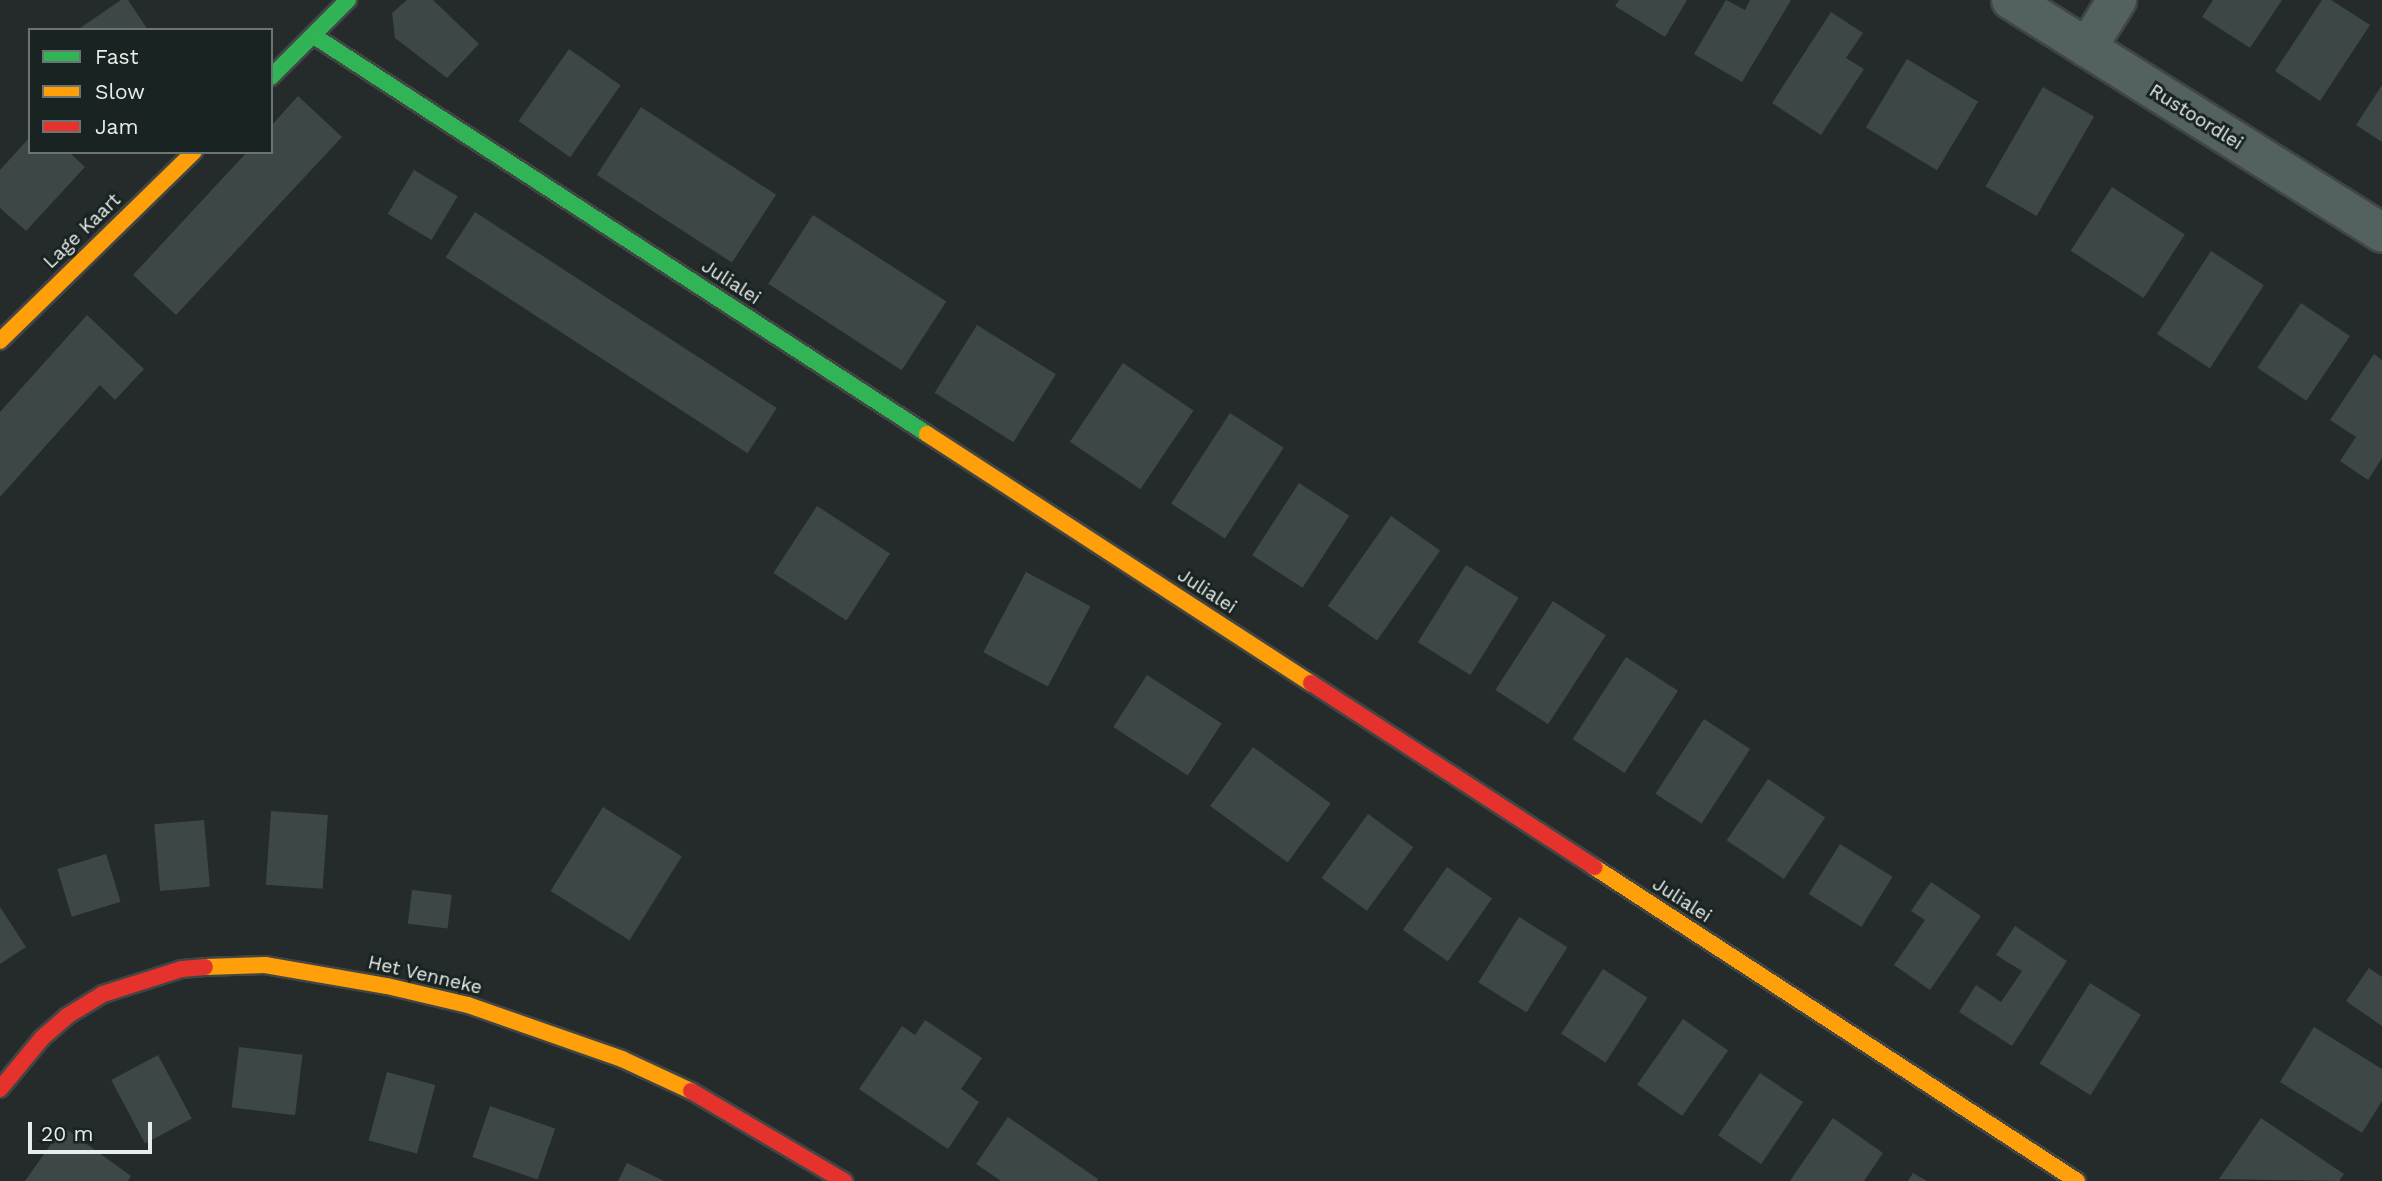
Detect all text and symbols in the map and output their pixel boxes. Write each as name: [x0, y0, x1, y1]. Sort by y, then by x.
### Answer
legend: [28, 28, 273, 154]
text: Fast: [95, 44, 139, 69]
text: Slow: [95, 79, 145, 104]
street label: Rustoordlei: [2145, 79, 2247, 155]
text: Jam: [95, 114, 138, 139]
street label: Lage Kaart: [39, 189, 125, 273]
street label: Julialei: [697, 255, 765, 309]
street label: Julialei: [1173, 564, 1241, 618]
street label: Julialei: [1648, 873, 1716, 927]
street label: Het Venneke: [365, 951, 485, 999]
scale bar: [32, 1108, 156, 1152]
text: 20 m: [41, 1121, 93, 1146]

